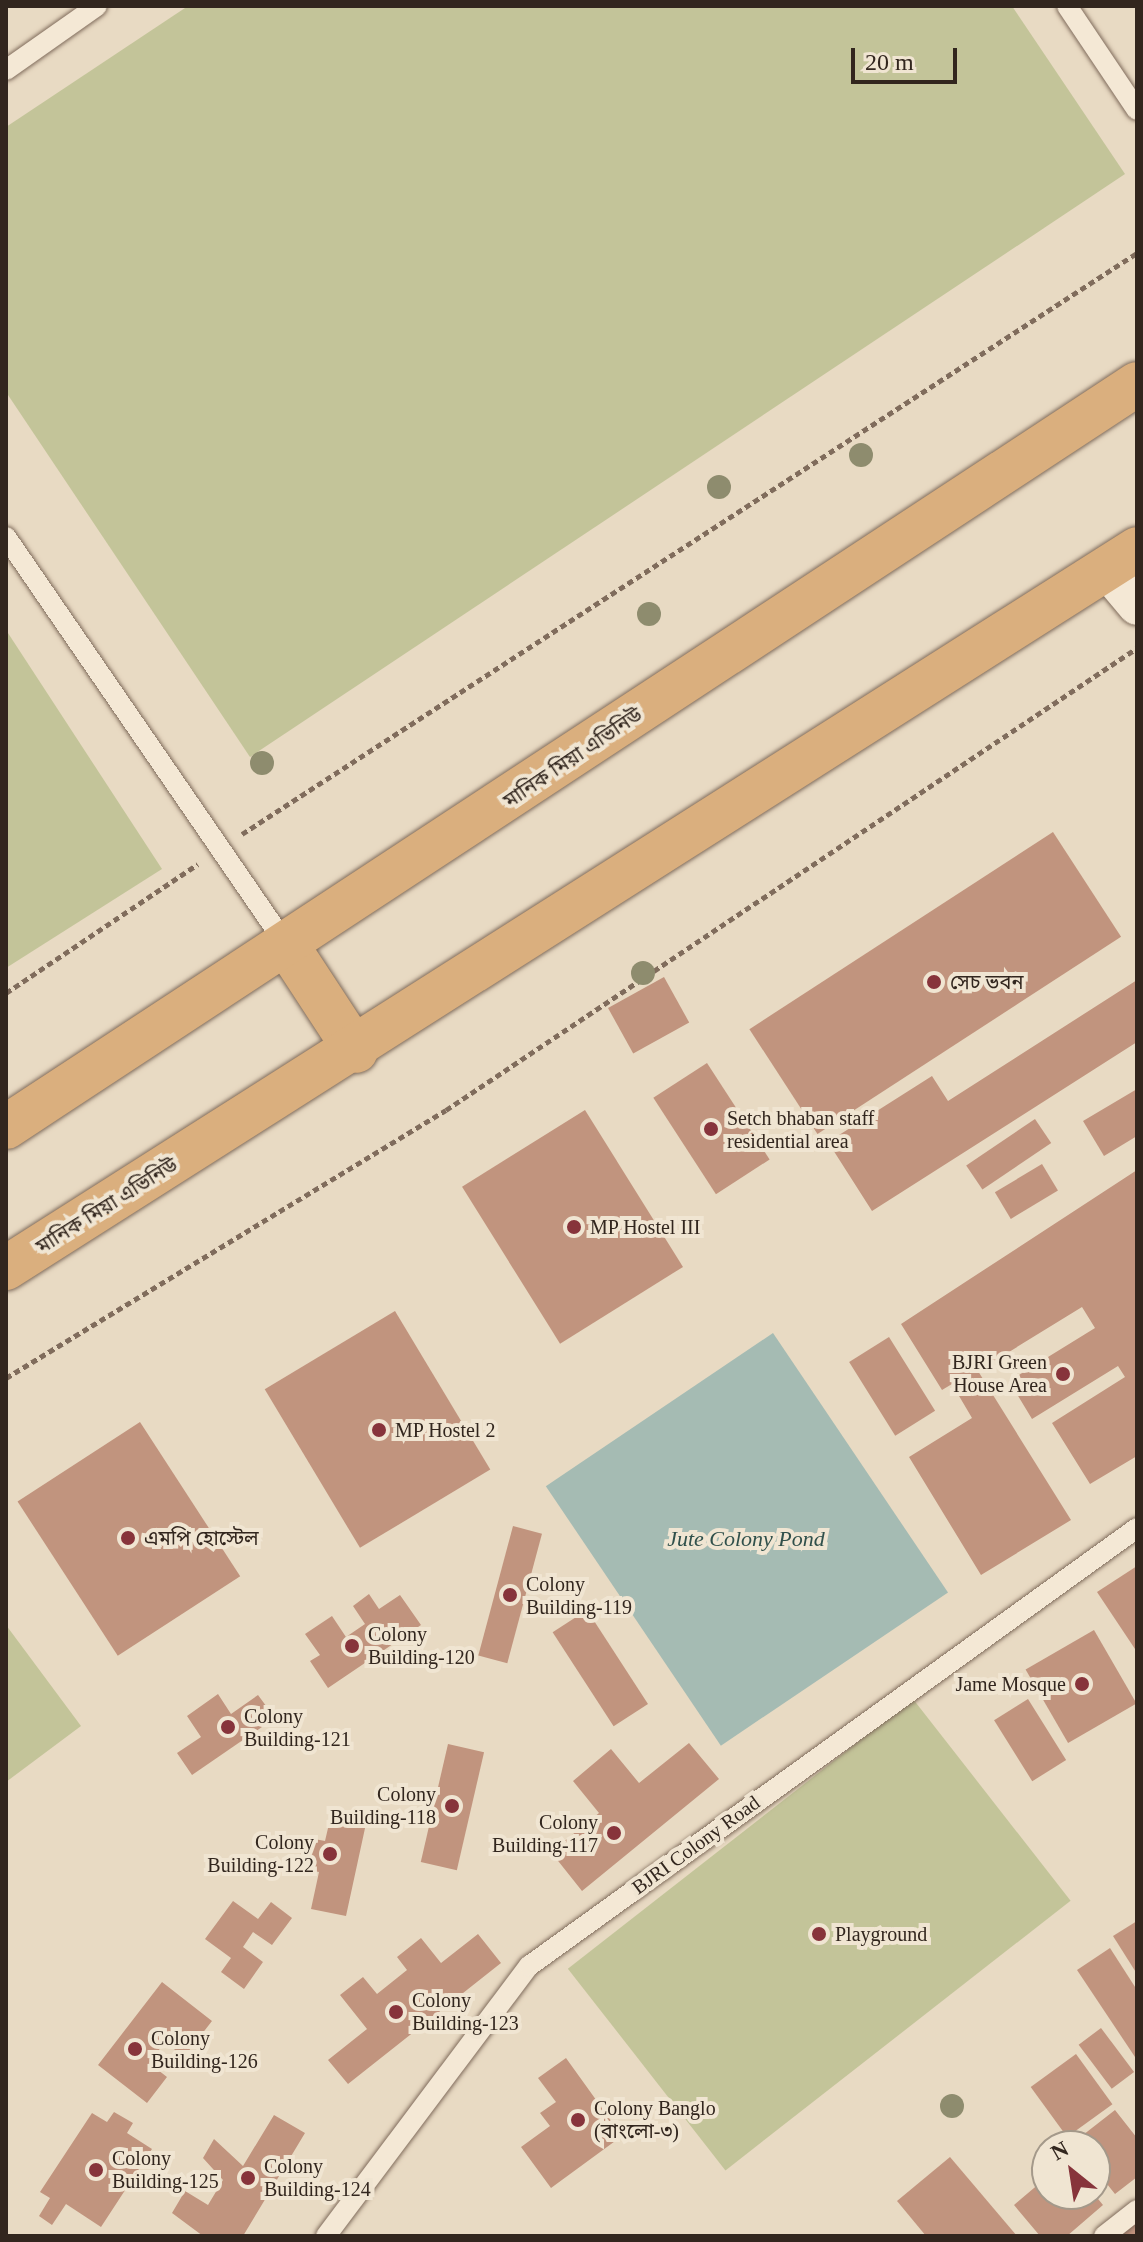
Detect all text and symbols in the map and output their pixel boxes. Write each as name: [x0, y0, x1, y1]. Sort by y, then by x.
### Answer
scale bar: [855, 32, 961, 82]
text: 20 m: [865, 49, 914, 75]
street label: মানিক মিয়া এভিনিউ: [499, 703, 647, 813]
place label: সেচ ভবন: [950, 970, 1023, 994]
marker: সেচ ভবন: [925, 973, 943, 991]
place label: Setch bhaban staff residential area: [727, 1106, 874, 1153]
marker: Setch bhaban staff residential area: [702, 1120, 720, 1138]
street label: মানিক মিয়া এভিনিউ: [32, 1153, 182, 1259]
place label: MP Hostel III: [590, 1215, 701, 1239]
marker: MP Hostel III: [565, 1218, 583, 1236]
place label: BJRI Green House Area: [952, 1350, 1047, 1397]
marker: BJRI Green House Area: [1054, 1365, 1072, 1383]
place label: MP Hostel 2: [395, 1418, 496, 1442]
marker: MP Hostel 2: [370, 1421, 388, 1439]
place label: এমপি হোস্টেল: [144, 1526, 259, 1550]
water label: Jute Colony Pond: [667, 1526, 825, 1552]
marker: এমপি হোস্টেল: [119, 1529, 137, 1547]
place label: Colony Building-119: [526, 1572, 632, 1619]
marker: Colony Building-119: [501, 1586, 519, 1604]
place label: Colony Building-120: [368, 1622, 475, 1669]
marker: Colony Building-120: [343, 1637, 361, 1655]
place label: Jame Mosque: [955, 1672, 1066, 1696]
marker: Jame Mosque: [1073, 1675, 1091, 1693]
place label: Colony Building-121: [244, 1704, 351, 1751]
marker: Colony Building-121: [219, 1718, 237, 1736]
place label: Colony Building-118: [330, 1782, 436, 1829]
street label: BJRI Colony Road: [627, 1791, 765, 1899]
marker: Colony Building-118: [443, 1797, 461, 1815]
place label: Colony Building-117: [492, 1810, 598, 1857]
marker: Colony Building-117: [605, 1824, 623, 1842]
place label: Colony Building-122: [207, 1830, 314, 1877]
marker: Colony Building-122: [321, 1845, 339, 1863]
place label: Playground: [835, 1922, 927, 1946]
marker: Playground: [810, 1925, 828, 1943]
place label: Colony Building-123: [412, 1988, 519, 2035]
marker: Colony Building-123: [387, 2003, 405, 2021]
place label: Colony Building-126: [151, 2026, 258, 2073]
marker: Colony Building-126: [126, 2040, 144, 2058]
place label: Colony Banglo (বাংলো-৩): [594, 2096, 716, 2143]
marker: Colony Banglo (বাংলো-৩): [569, 2111, 587, 2129]
north arrow: [1031, 2130, 1111, 2210]
text: N: [1047, 2136, 1073, 2165]
place label: Colony Building-125: [112, 2146, 219, 2193]
place label: Colony Building-124: [264, 2154, 371, 2201]
marker: Colony Building-125: [87, 2161, 105, 2179]
marker: Colony Building-124: [239, 2169, 257, 2187]

